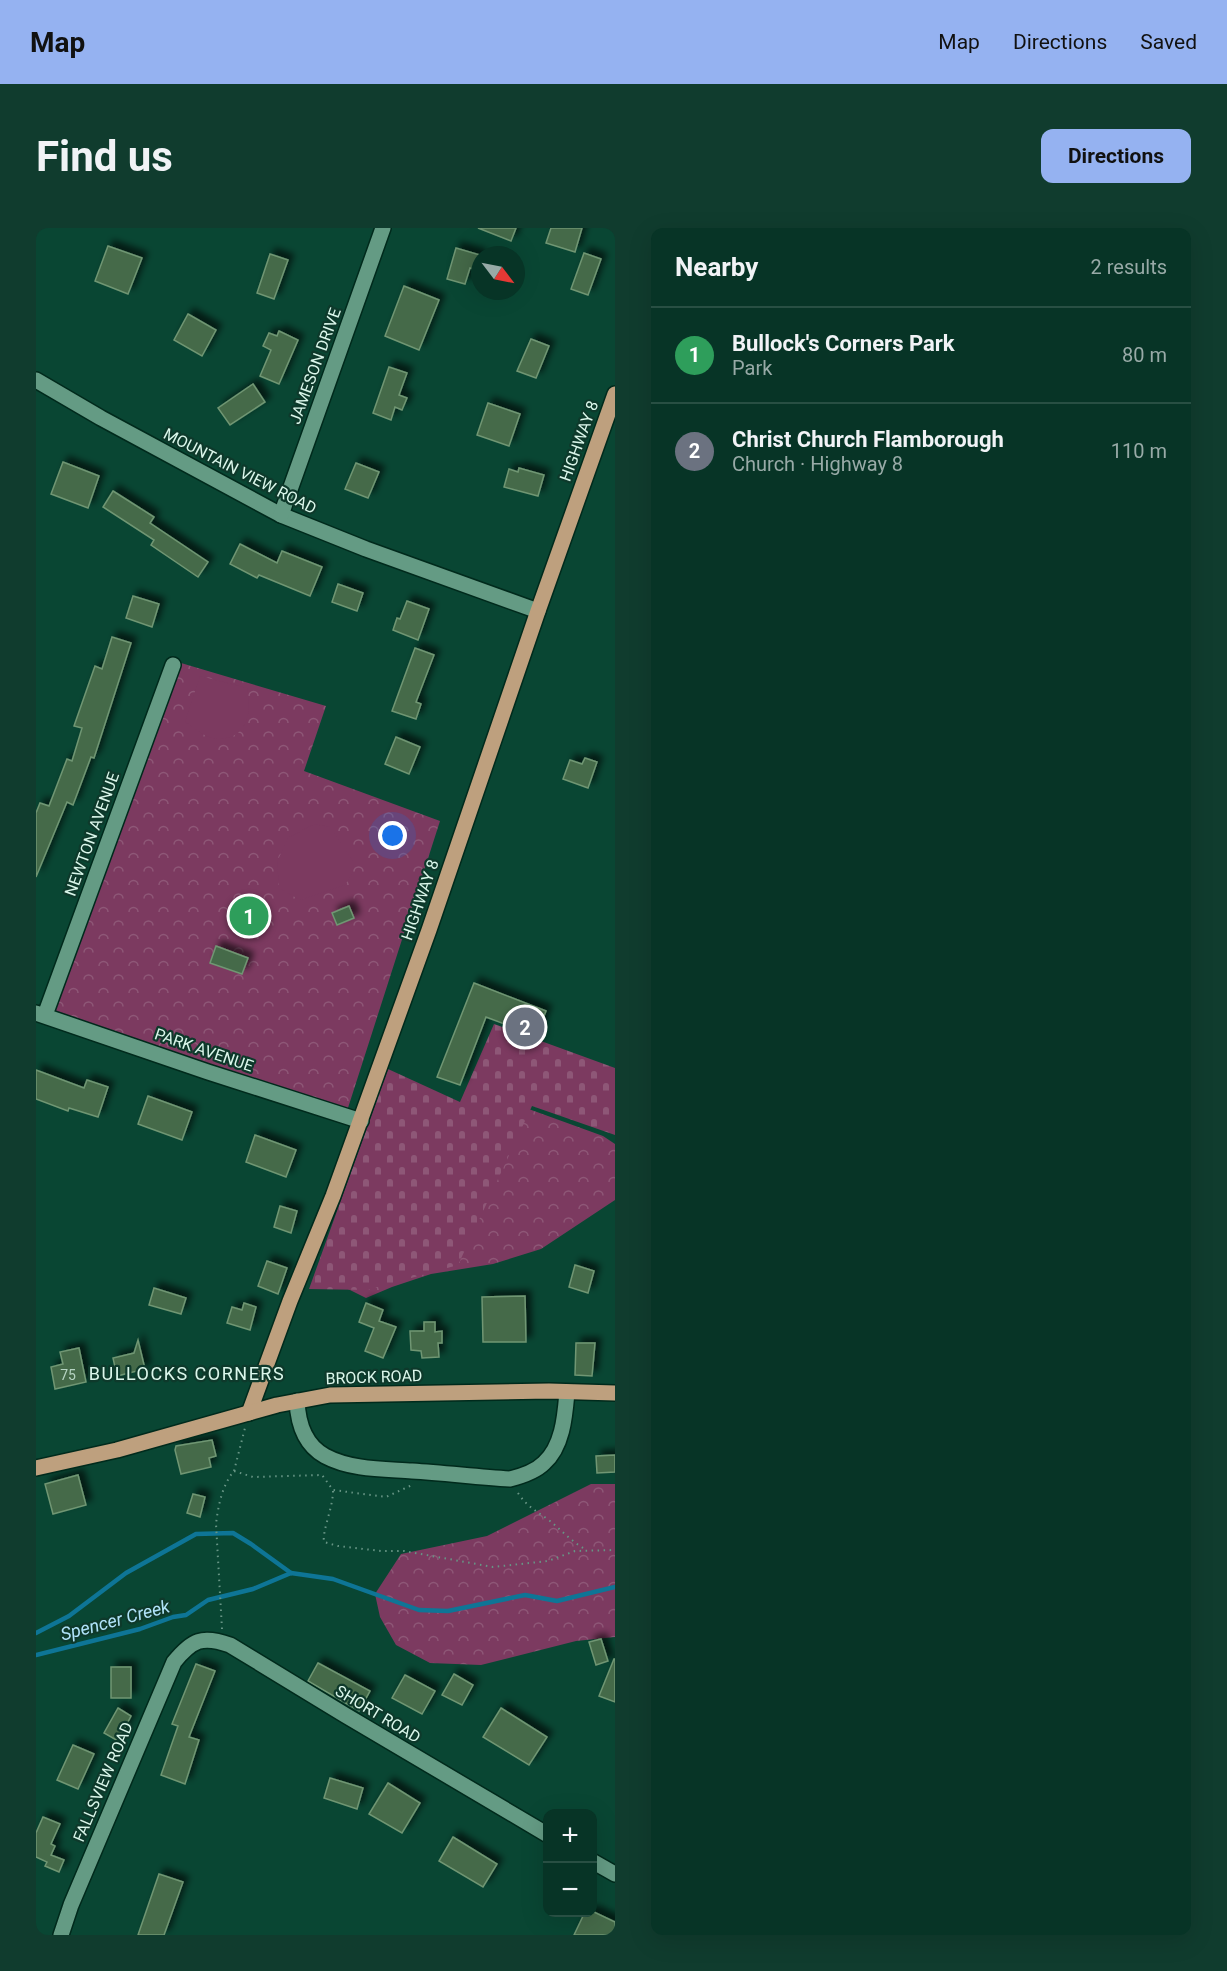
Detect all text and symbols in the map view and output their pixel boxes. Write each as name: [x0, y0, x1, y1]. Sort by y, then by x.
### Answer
text: Map: [30, 26, 85, 59]
text: Map: [938, 30, 980, 54]
text: Directions: [1013, 30, 1107, 54]
text: Saved: [1140, 30, 1197, 54]
button: Directions: [1041, 129, 1191, 183]
text: Find us: [36, 132, 173, 181]
north arrow: [471, 246, 525, 300]
text: Nearby: [675, 252, 758, 282]
text: 2 results: [1091, 255, 1167, 279]
street label: JAMESON DRIVE: [285, 305, 345, 427]
text: Bullock's Corners Park: [732, 331, 955, 356]
text: 1: [689, 343, 700, 367]
text: 80 m: [1122, 343, 1167, 367]
text: Park: [732, 356, 772, 380]
street label: HIGHWAY 8: [556, 398, 602, 484]
street label: MOUNTAIN VIEW ROAD: [160, 424, 320, 518]
text: Christ Church Flamborough: [732, 427, 1004, 452]
text: 2: [689, 439, 700, 463]
text: 110 m: [1111, 439, 1167, 463]
text: Church · Highway 8: [732, 452, 903, 476]
street label: NEWTON AVENUE: [61, 769, 123, 899]
your location: [378, 821, 407, 850]
street label: HIGHWAY 8: [397, 857, 443, 943]
pin: 1: [230, 894, 268, 938]
pin: 2: [506, 1004, 544, 1050]
street label: PARK AVENUE: [152, 1024, 256, 1076]
district label: BULLOCKS CORNERS: [89, 1363, 285, 1384]
street label: BROCK ROAD: [325, 1366, 423, 1388]
house number: 75: [60, 1367, 76, 1383]
water label: Spencer Creek: [58, 1595, 173, 1645]
street label: SHORT ROAD: [332, 1681, 424, 1747]
street label: FALLSVIEW ROAD: [69, 1719, 137, 1845]
map controls: [543, 1809, 597, 1917]
button: +: [543, 1809, 597, 1863]
button: −: [543, 1863, 597, 1917]

